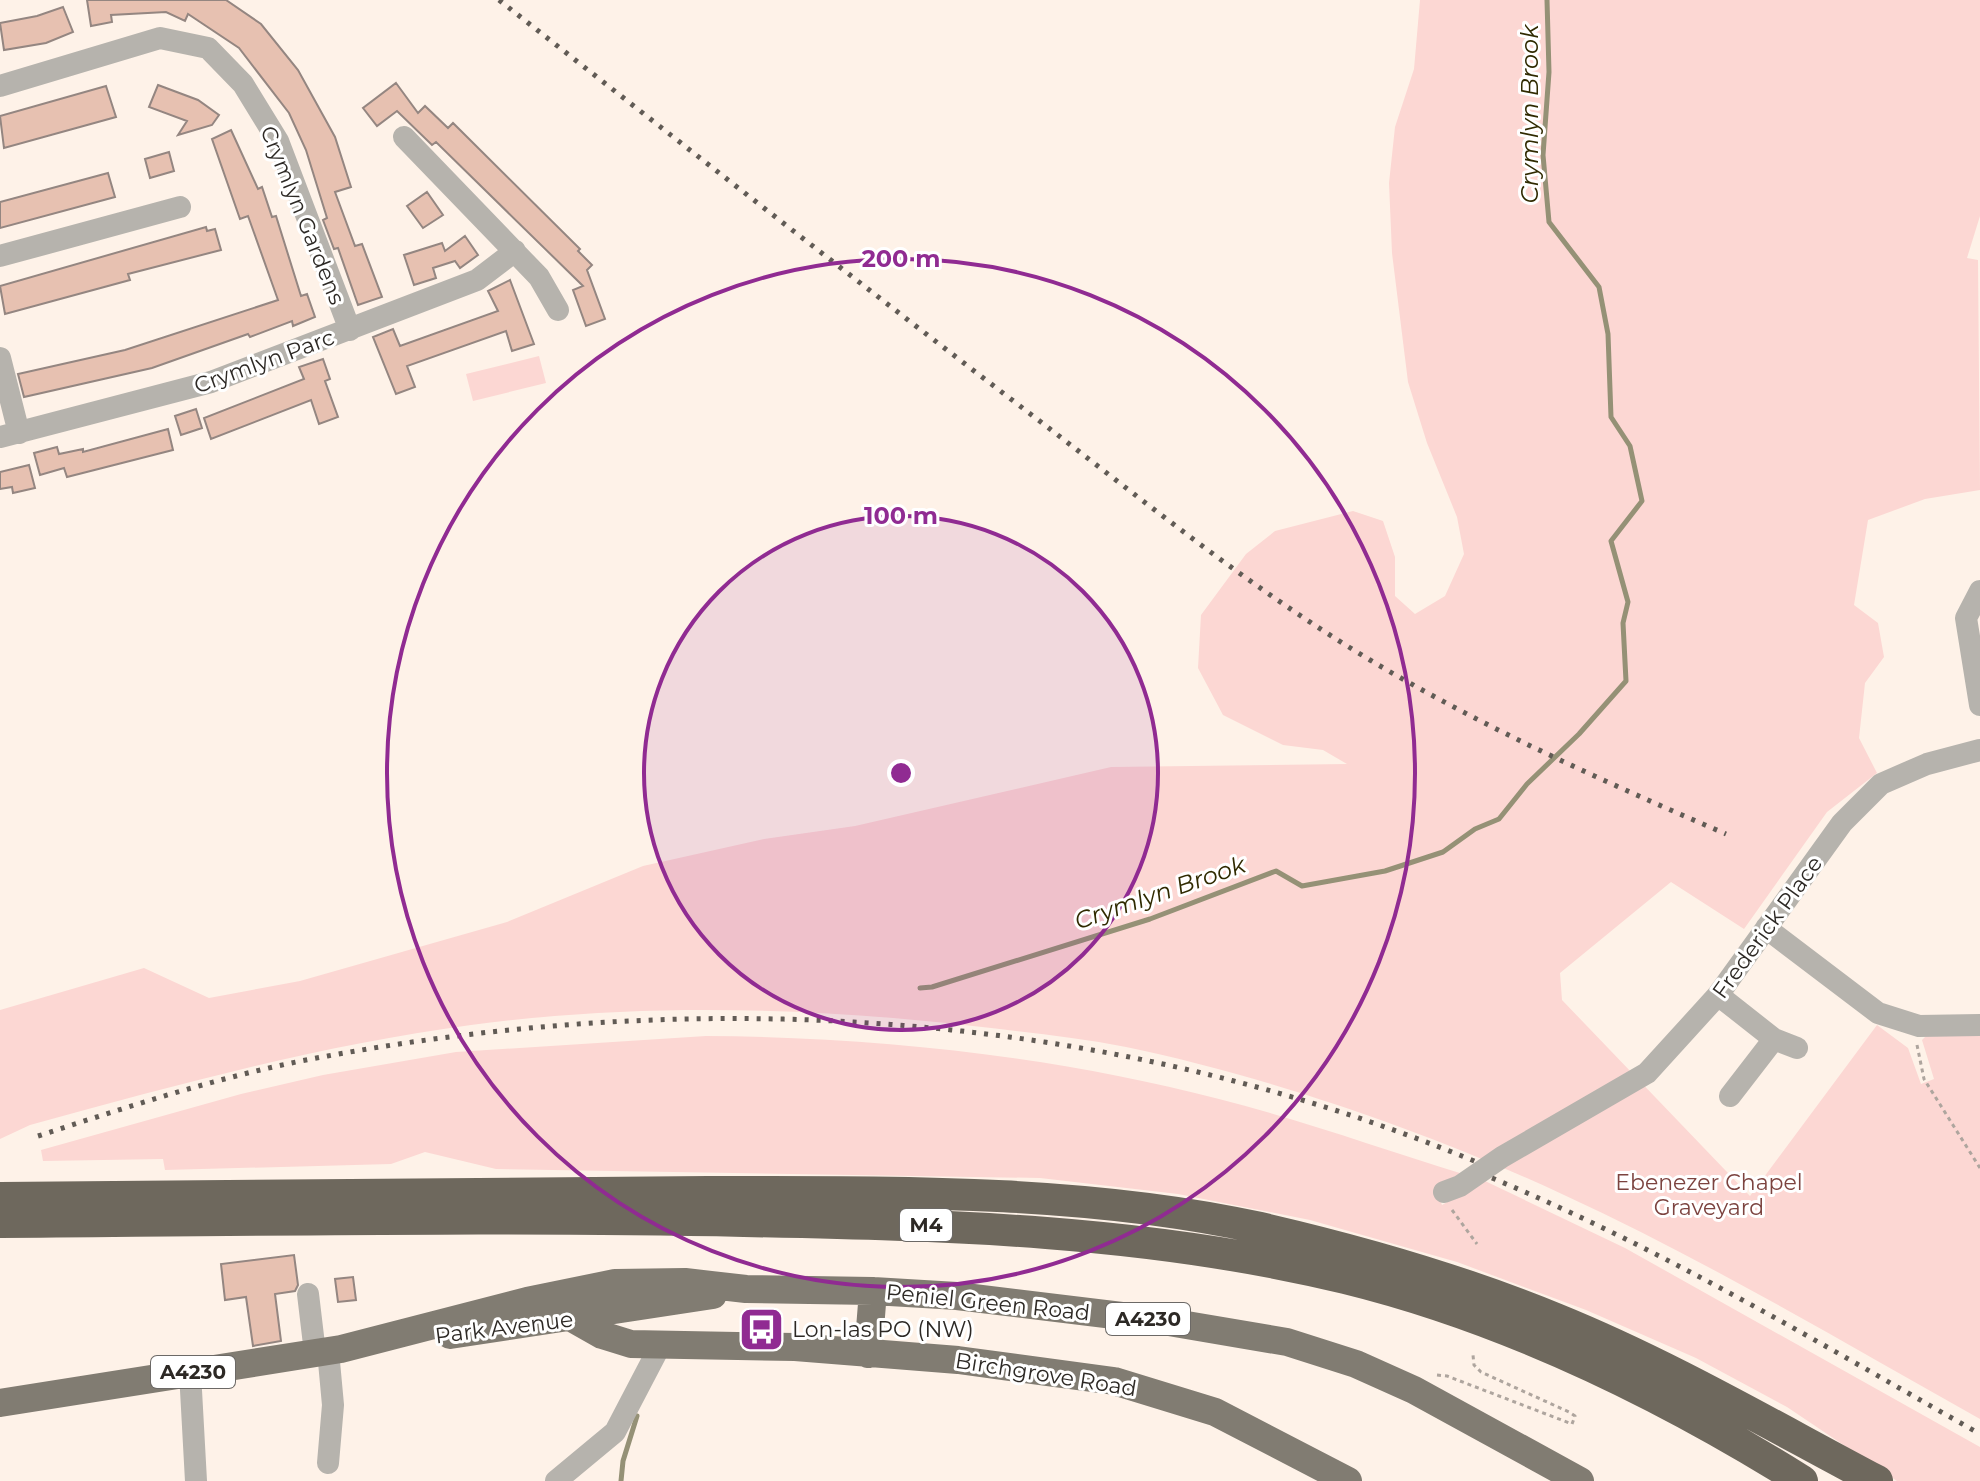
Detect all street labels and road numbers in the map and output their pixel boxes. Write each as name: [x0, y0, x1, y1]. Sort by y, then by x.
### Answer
street label: Crymlyn Gardens: [254, 122, 351, 309]
street label: Crymlyn Parc: [190, 324, 338, 399]
street label: Frederick Place: [1707, 851, 1828, 1004]
road number: M4: [900, 1209, 952, 1241]
street label: Peniel Green Road: [885, 1278, 1091, 1327]
road number: A4230: [1106, 1303, 1190, 1335]
street label: Park Avenue: [433, 1306, 575, 1349]
street label: Birchgrove Road: [953, 1347, 1139, 1402]
road number: A4230: [151, 1356, 235, 1388]

